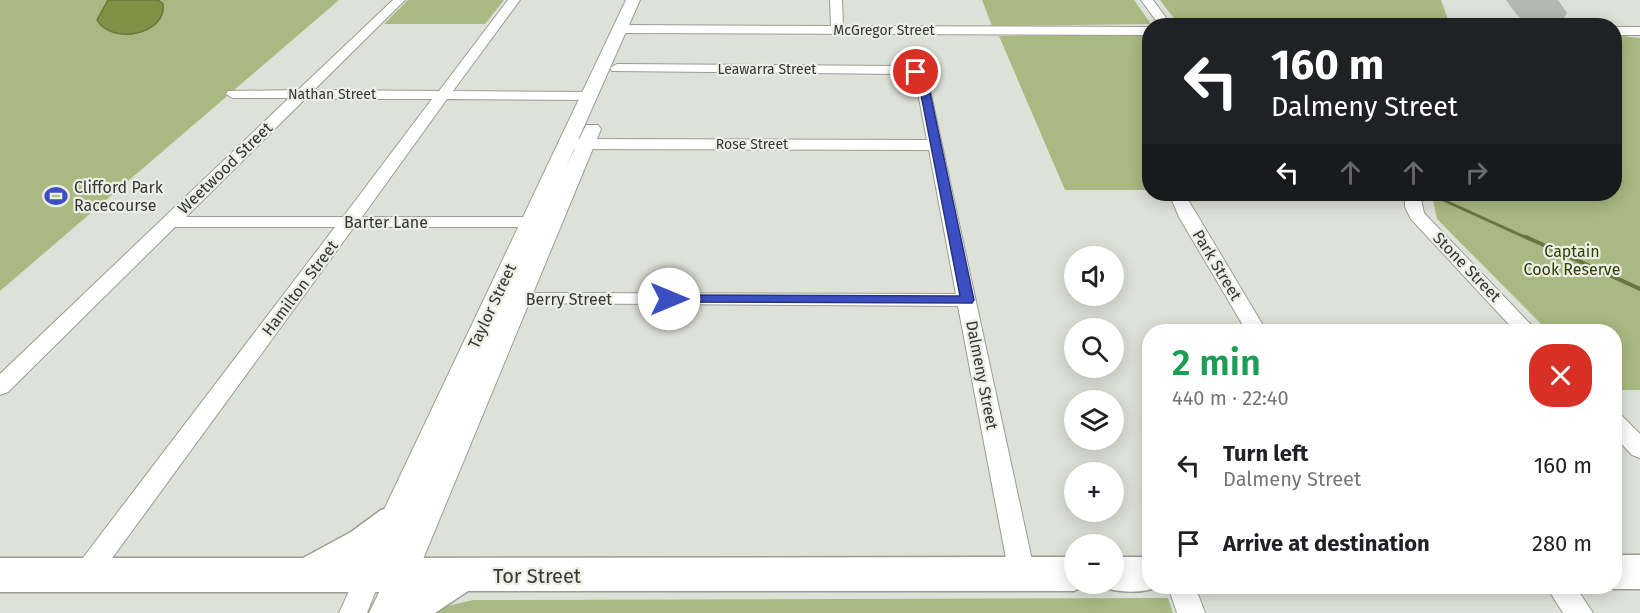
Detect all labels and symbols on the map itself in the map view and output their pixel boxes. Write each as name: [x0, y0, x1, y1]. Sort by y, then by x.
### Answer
street label: McGregor Street: [833, 22, 936, 39]
pin: [890, 46, 941, 97]
street label: Leawarra Street: [718, 61, 817, 78]
street label: Nathan Street: [288, 86, 377, 103]
street label: Weetwood Street: [174, 118, 276, 218]
street label: Rose Street: [716, 136, 789, 153]
place label: Clifford Park Racecourse: [74, 178, 164, 215]
sports icon: Clifford Park Racecourse: [43, 183, 69, 209]
street label: Barter Lane: [344, 213, 428, 232]
street label: Park Street: [1188, 226, 1246, 304]
street label: Stone Street: [1429, 228, 1505, 306]
street label: Hamilton Street: [258, 236, 342, 339]
park label: Captain Cook Reserve: [1524, 242, 1620, 279]
street label: Taylor Street: [464, 260, 520, 352]
position arrow: [637, 267, 701, 331]
street label: Berry Street: [526, 290, 612, 309]
street label: Dalmeny Street: [962, 319, 1002, 431]
street label: Tor Street: [493, 564, 582, 588]

